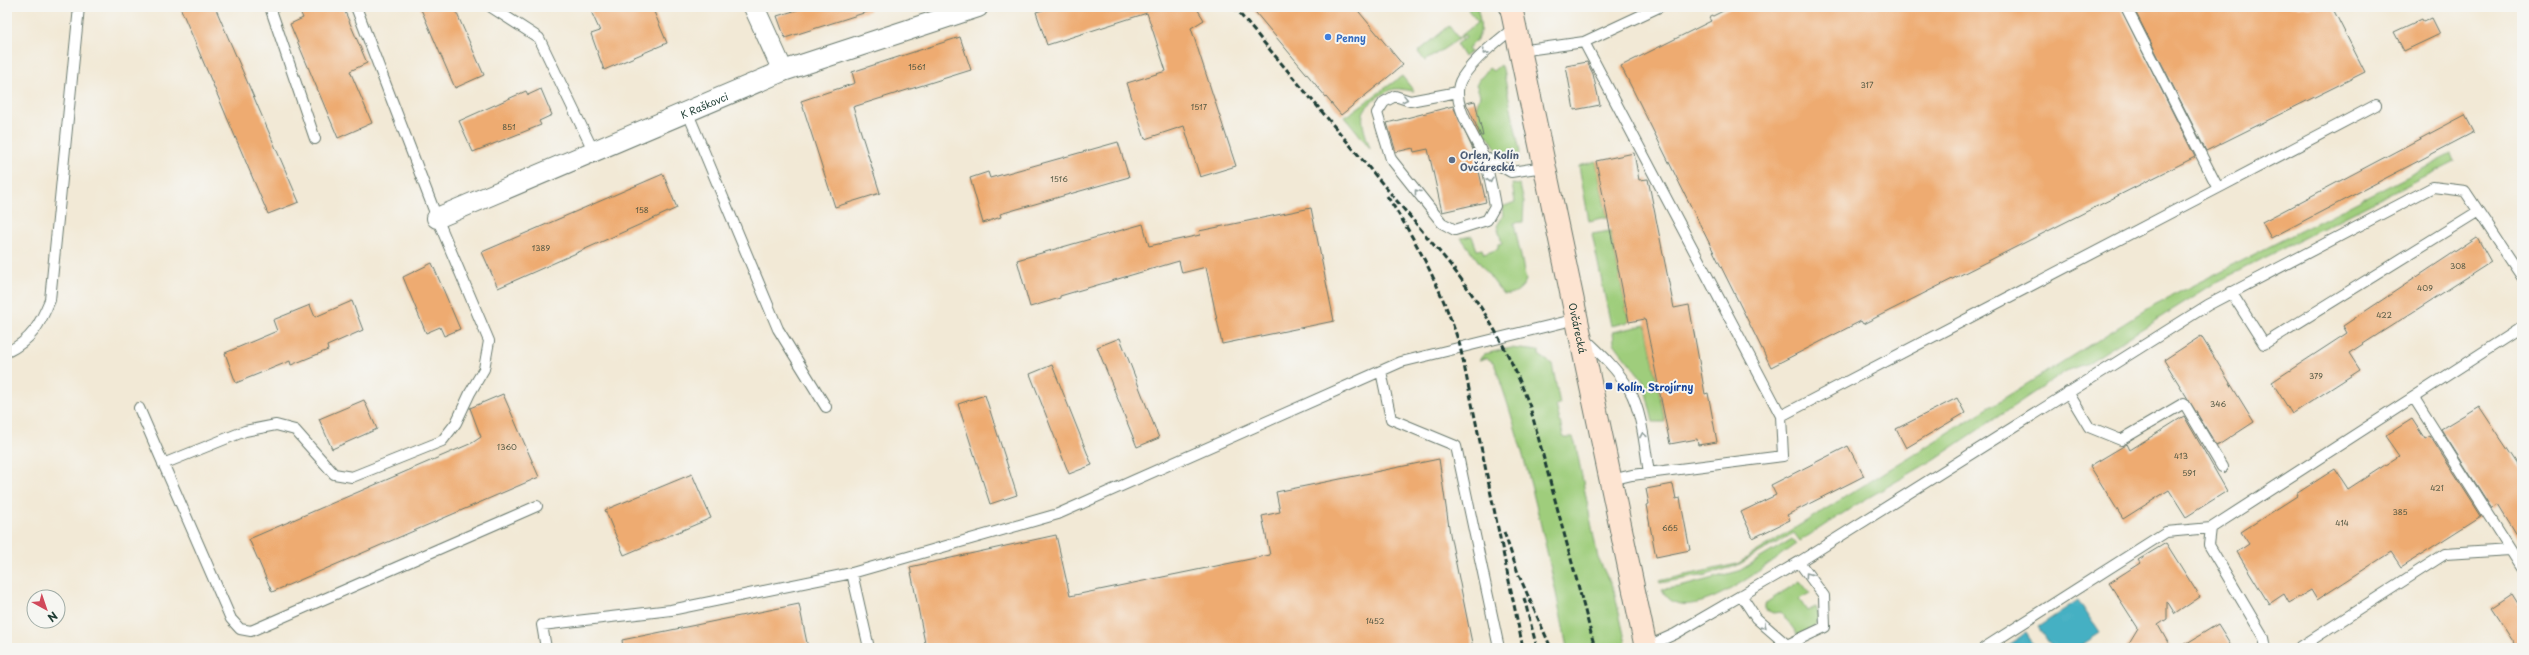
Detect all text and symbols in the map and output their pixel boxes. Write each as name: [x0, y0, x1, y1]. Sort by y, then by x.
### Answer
place label: Penny: [1336, 30, 1366, 45]
marker: Penny: [1323, 32, 1333, 42]
one-way arrow: [1482, 47, 1490, 55]
house number: 1561: [908, 61, 926, 73]
house number: 317: [1861, 79, 1874, 91]
street label: K Raškovci: [678, 88, 730, 121]
one-way arrow: [1402, 94, 1409, 103]
house number: 1517: [1191, 101, 1208, 113]
house number: 851: [502, 121, 516, 133]
place label: Orlen, Kolín Ovčárecká: [1460, 147, 1519, 174]
marker: Orlen, Kolín Ovčárecká: [1447, 155, 1457, 165]
house number: 1516: [1050, 173, 1068, 185]
one-way arrow: [1485, 177, 1493, 184]
one-way arrow: [1415, 190, 1422, 197]
house number: 158: [635, 204, 649, 216]
house number: 1389: [532, 242, 550, 254]
house number: 308: [2450, 260, 2466, 272]
house number: 409: [2417, 282, 2433, 294]
street label: Ovčárecká: [1566, 301, 1591, 355]
house number: 422: [2376, 309, 2392, 321]
house number: 379: [2309, 370, 2323, 382]
place label: Kolín, Strojírny: [1617, 379, 1693, 394]
marker: Kolín, Strojírny: [1604, 381, 1614, 391]
house number: 346: [2210, 398, 2226, 410]
one-way arrow: [1639, 431, 1648, 438]
house number: 1360: [497, 441, 517, 453]
house number: 413: [2174, 450, 2188, 462]
house number: 591: [2182, 467, 2196, 479]
house number: 421: [2430, 482, 2444, 494]
house number: 385: [2392, 506, 2408, 518]
house number: 414: [2335, 517, 2349, 529]
house number: 665: [1662, 522, 1678, 534]
one-way arrow: [1806, 572, 1813, 579]
north arrow: [26, 589, 66, 629]
text: N: [44, 608, 62, 627]
house number: 1452: [1366, 615, 1385, 627]
one-way arrow: [1760, 621, 1767, 628]

